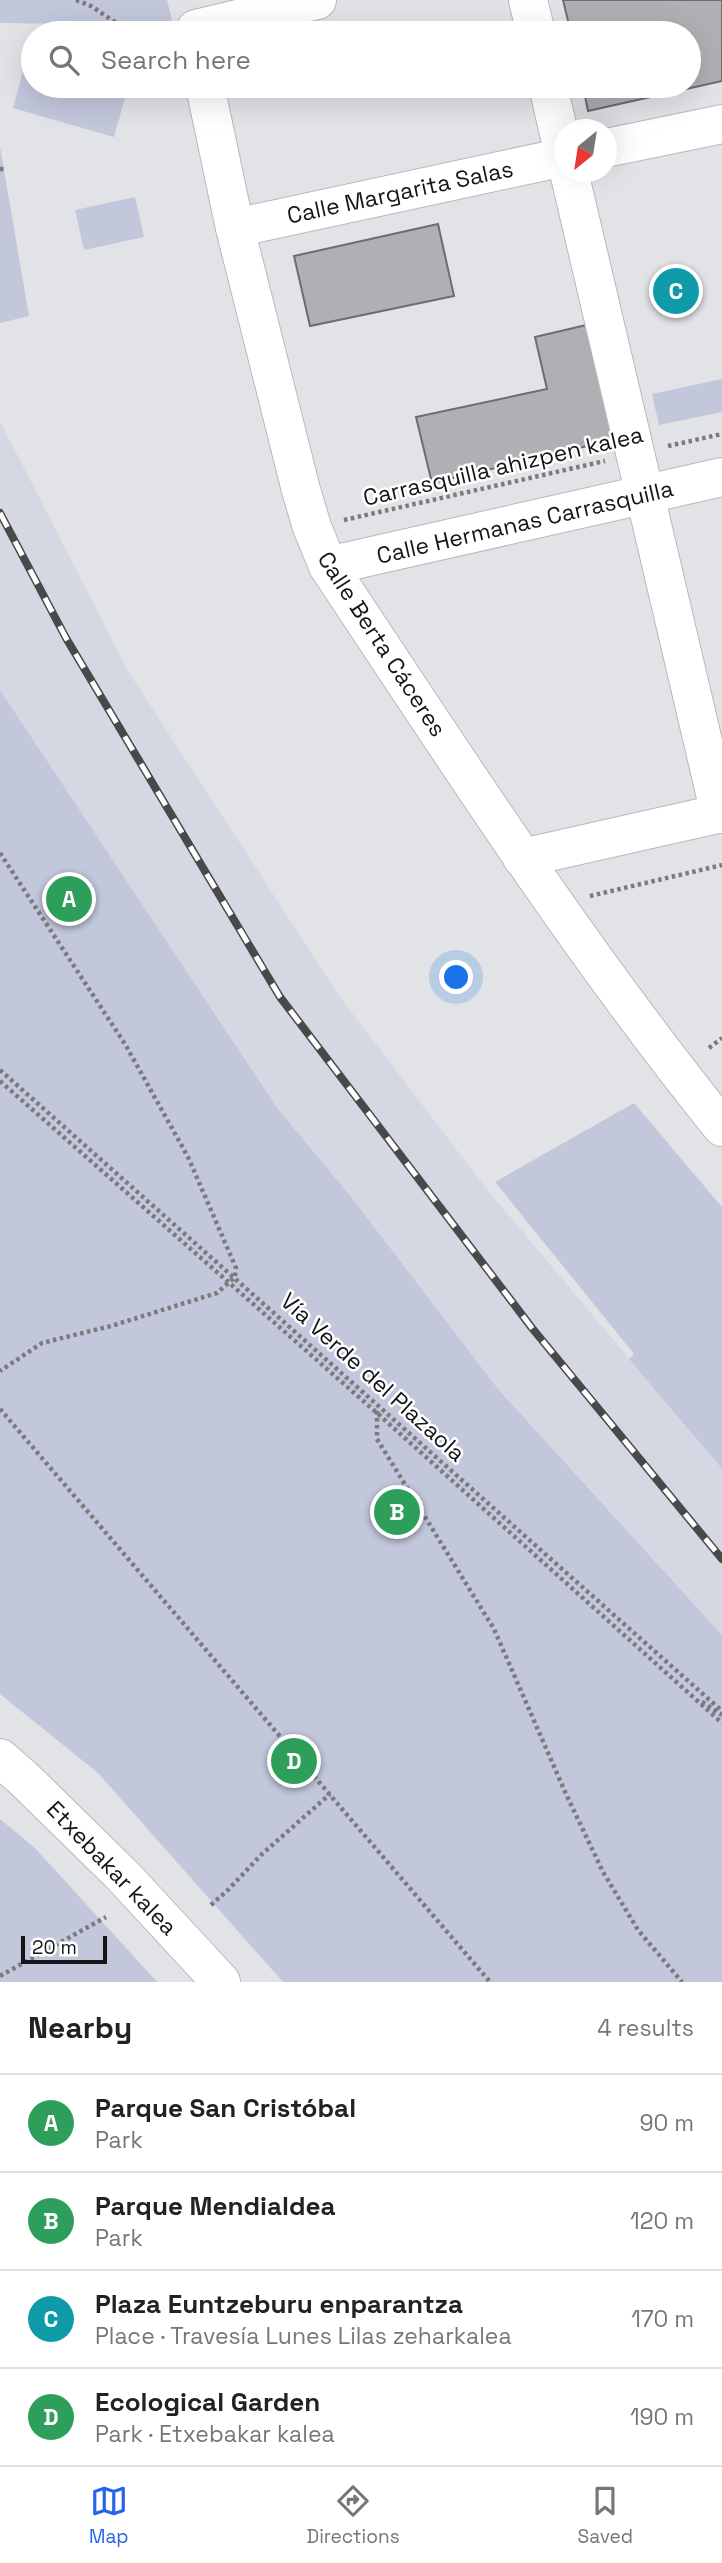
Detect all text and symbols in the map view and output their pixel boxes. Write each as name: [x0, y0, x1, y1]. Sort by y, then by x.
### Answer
search box: [21, 21, 701, 98]
icon: search: [45, 41, 83, 79]
text: Search here: [101, 43, 251, 77]
north arrow: [554, 119, 617, 182]
street label: Calle Margarita Salas: [284, 153, 516, 231]
pin: C: [653, 265, 699, 317]
street label: Carrasquilla ahizpen kalea: [360, 419, 646, 513]
street label: Calle Hermanas Carrasquilla: [374, 473, 676, 571]
street label: Calle Berta Cáceres: [311, 546, 453, 742]
pin: A: [46, 873, 92, 925]
your location: [439, 960, 473, 994]
street label: Vía Verde del Plazaola: [274, 1286, 472, 1468]
pin: B: [374, 1486, 420, 1538]
pin: D: [271, 1735, 317, 1787]
street label: Etxebakar kalea: [40, 1794, 184, 1942]
scale bar: [21, 1933, 107, 1965]
text: 20 m: [32, 1935, 77, 1960]
text: Nearby: [28, 2008, 132, 2047]
text: 4 results: [597, 2013, 694, 2043]
text: Parque San Cristóbal: [95, 2091, 356, 2125]
text: A: [44, 2108, 58, 2138]
text: 90 m: [639, 2108, 694, 2138]
text: Park: [95, 2125, 143, 2155]
text: Parque Mendialdea: [95, 2189, 336, 2223]
text: B: [43, 2206, 59, 2236]
text: 120 m: [630, 2206, 694, 2236]
text: Park: [95, 2223, 143, 2253]
text: Plaza Euntzeburu enparantza: [95, 2287, 463, 2321]
text: C: [44, 2304, 58, 2334]
text: 170 m: [631, 2304, 694, 2334]
text: Place · Travesía Lunes Lilas zeharkalea: [95, 2321, 512, 2351]
text: Ecological Garden: [95, 2385, 320, 2419]
text: D: [43, 2402, 59, 2432]
text: 190 m: [630, 2402, 694, 2432]
text: Park · Etxebakar kalea: [95, 2419, 335, 2449]
tab: Map: [89, 2482, 129, 2549]
tab: Directions: [307, 2482, 400, 2549]
tab: Saved: [578, 2482, 633, 2549]

